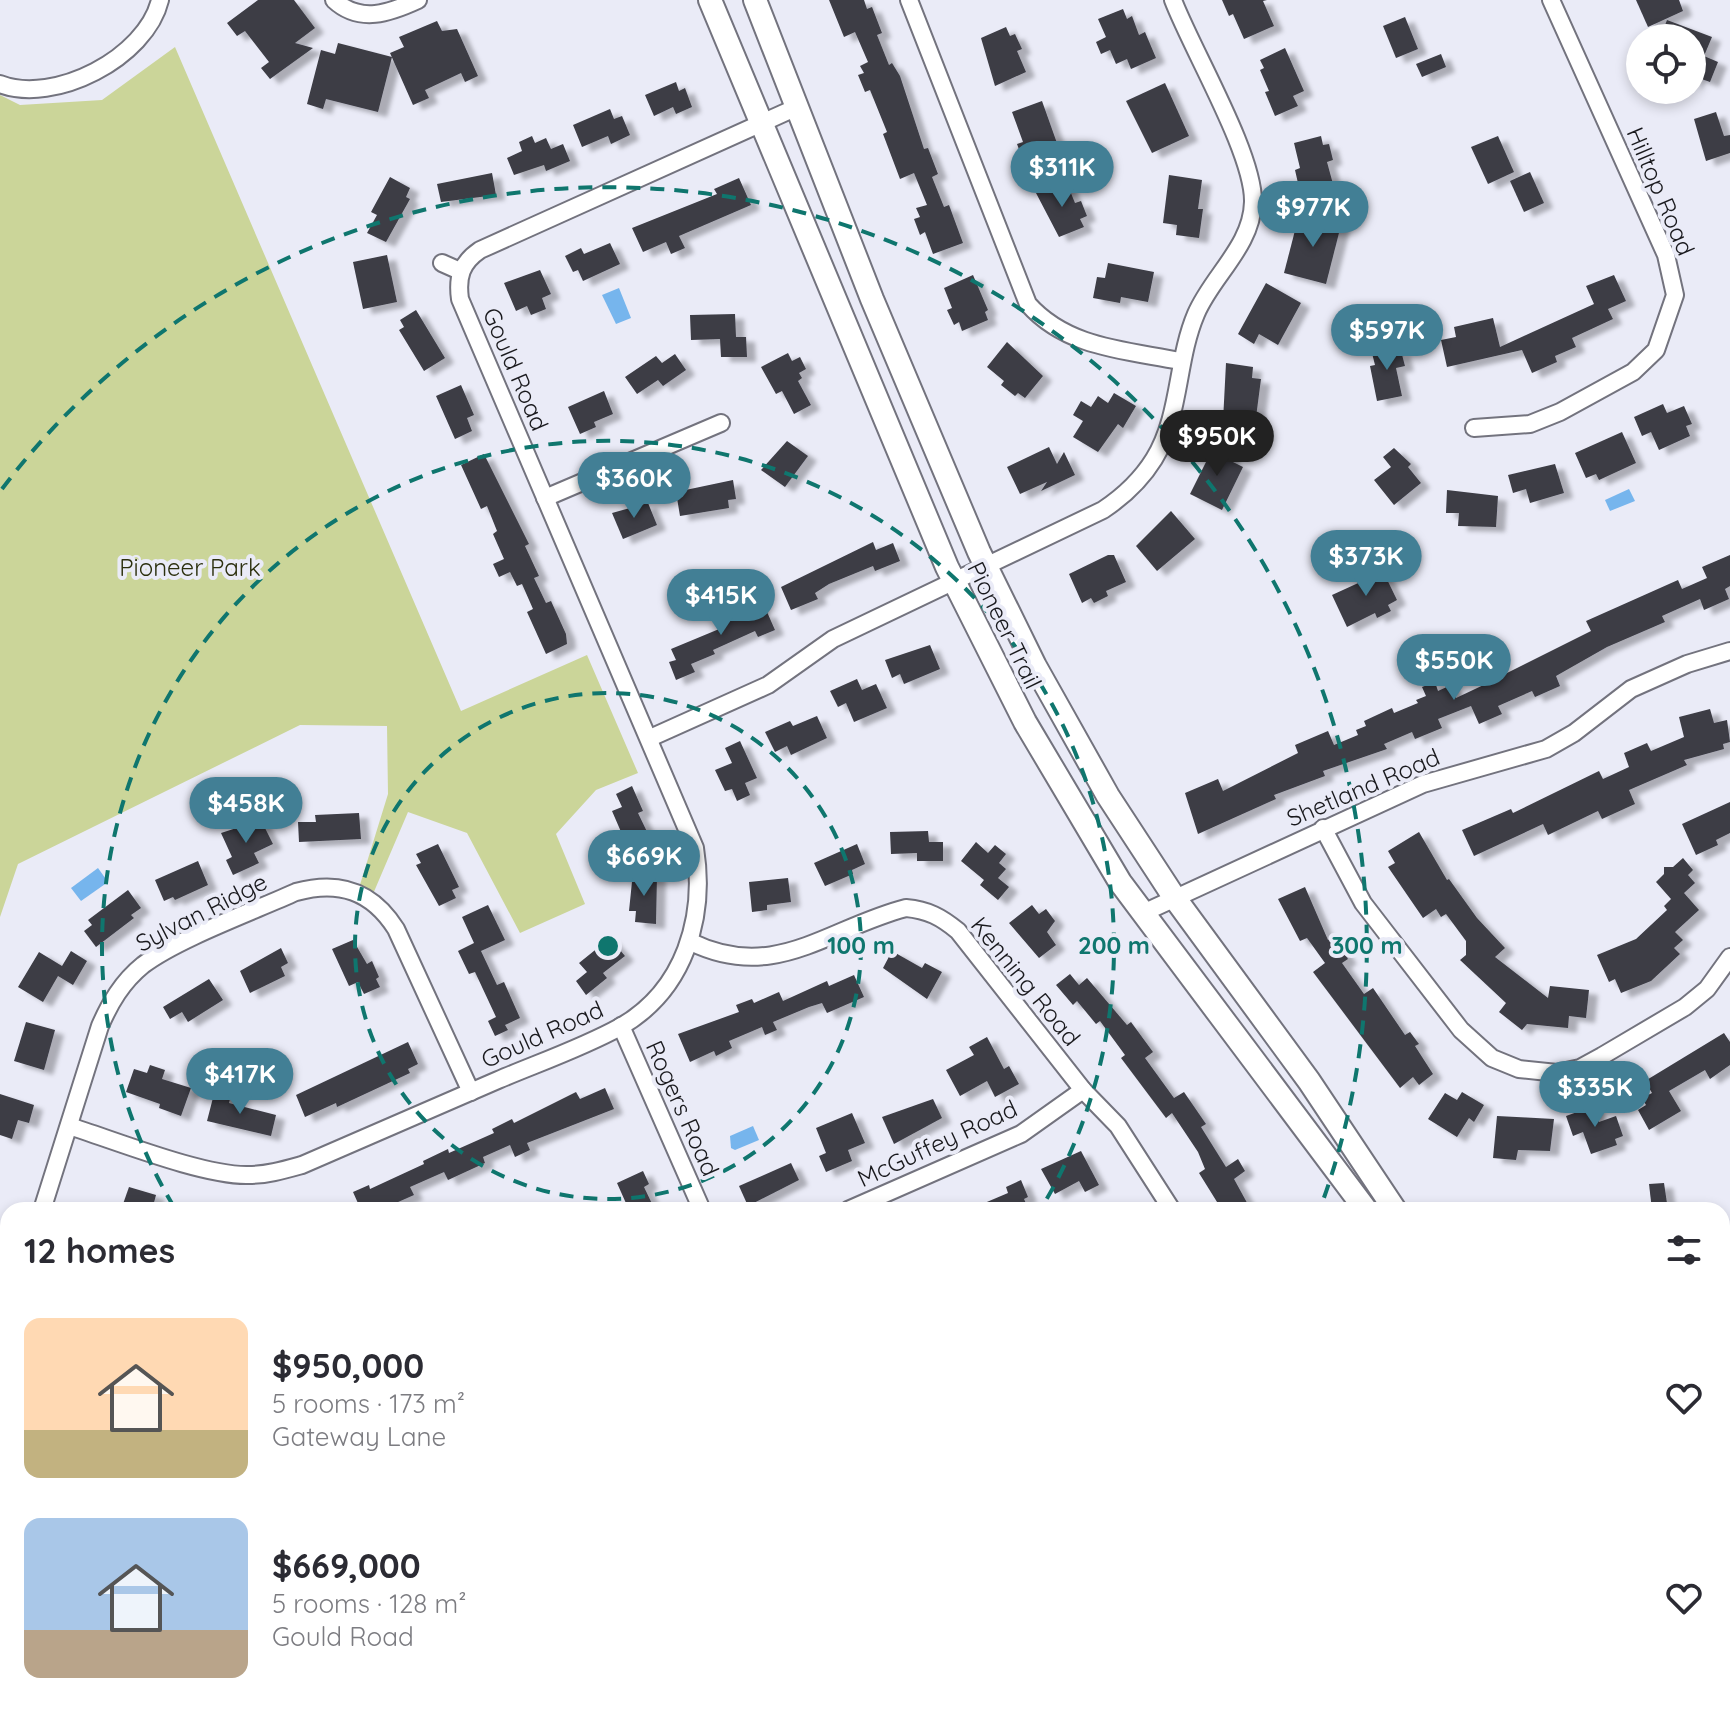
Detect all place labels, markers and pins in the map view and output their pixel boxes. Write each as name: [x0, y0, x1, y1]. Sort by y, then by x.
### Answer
pin: $311K: [1006, 141, 1118, 209]
pin: $977K: [1257, 181, 1369, 249]
pin: $597K: [1331, 304, 1443, 372]
pin: $950K: [1161, 410, 1273, 478]
pin: $360K: [578, 452, 690, 520]
pin: $373K: [1310, 530, 1422, 598]
pin: $415K: [665, 569, 777, 637]
pin: $550K: [1398, 634, 1510, 702]
pin: $458K: [190, 777, 302, 845]
pin: $669K: [588, 830, 700, 898]
centre of rings: [594, 932, 622, 960]
pin: $417K: [184, 1048, 296, 1116]
pin: $335K: [1539, 1061, 1651, 1129]

